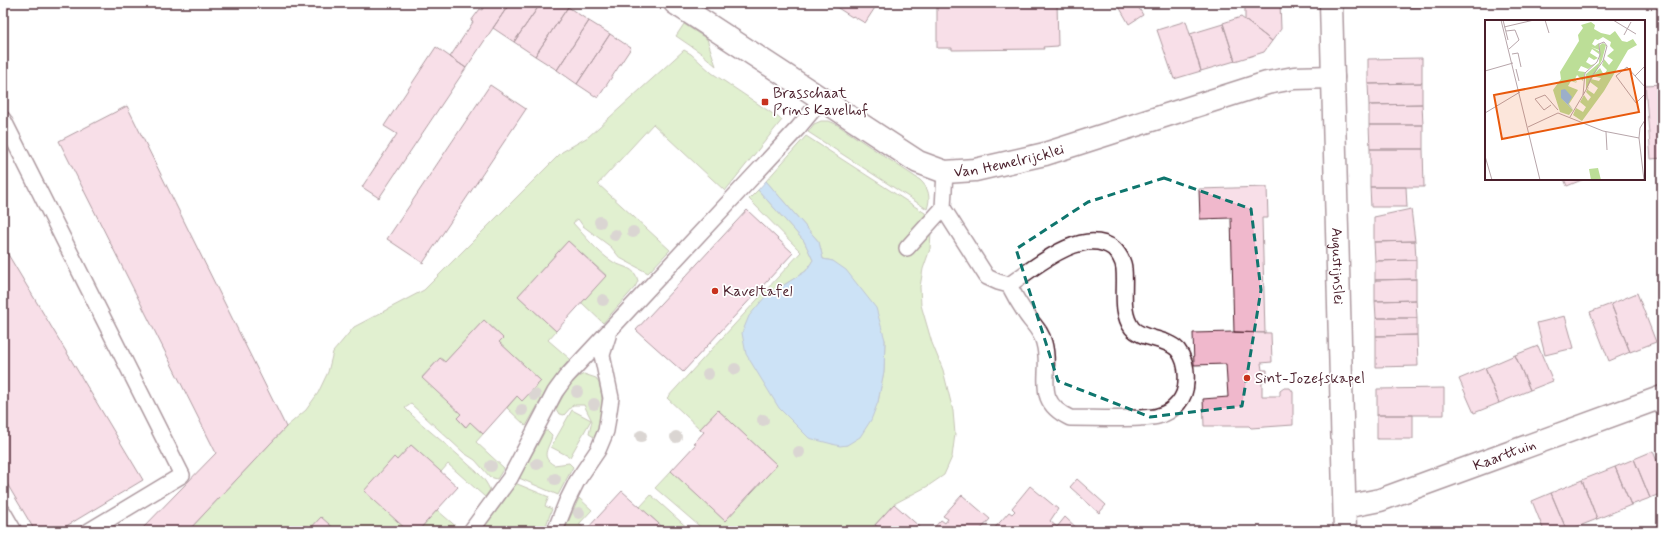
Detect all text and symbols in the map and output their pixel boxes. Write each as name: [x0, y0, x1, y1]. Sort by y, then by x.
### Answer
inset map: [1485, 20, 1645, 180]
place label: Brasschaat Prins Kavelhof: [773, 84, 868, 121]
marker: Brasschaat Prins Kavelhof: [760, 97, 770, 107]
street label: Van Hemelrijcklei: [953, 140, 1067, 182]
street label: Augustijnslei: [1326, 227, 1348, 305]
place label: Kaveltafel: [723, 282, 793, 302]
marker: Kaveltafel: [710, 286, 720, 296]
place label: Sint-Jozefskapel: [1255, 369, 1365, 389]
marker: Sint-Jozefskapel: [1242, 373, 1252, 383]
street label: Kaarttuin: [1470, 435, 1539, 476]

